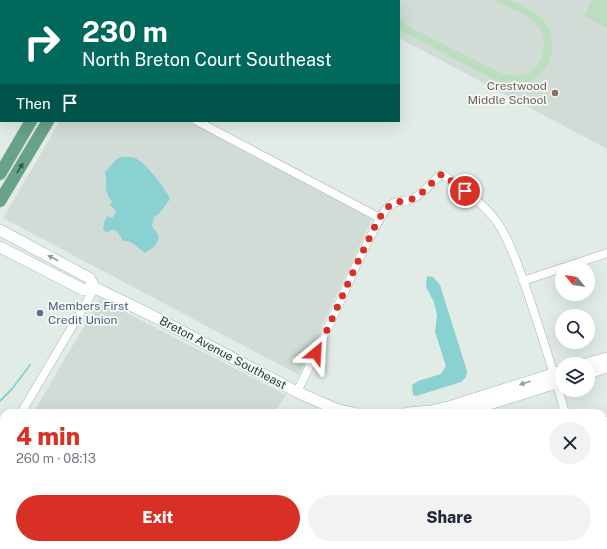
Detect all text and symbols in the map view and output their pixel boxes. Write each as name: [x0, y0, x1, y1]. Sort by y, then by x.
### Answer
text: 230 m: [82, 15, 168, 48]
icon: right: [16, 16, 68, 68]
text: North Breton Court Southeast: [82, 49, 332, 70]
place label: Crestwood Middle School: [467, 79, 547, 107]
marker: Crestwood Middle School: [550, 88, 560, 98]
icon: arrive: [59, 92, 81, 114]
text: Then: [16, 95, 51, 112]
one-way arrow: [17, 162, 24, 174]
pin: [448, 174, 482, 208]
icon: arrive: [454, 180, 476, 202]
one-way arrow: [47, 255, 59, 261]
north arrow: [555, 261, 595, 301]
map controls: [555, 261, 595, 397]
place label: Members First Credit Union: [48, 299, 129, 327]
marker: Members First Credit Union: [35, 308, 45, 318]
button: search: [555, 309, 595, 349]
street label: Breton Avenue Southeast: [157, 314, 289, 393]
position arrow: [295, 332, 337, 374]
button: layers: [555, 357, 595, 397]
one-way arrow: [518, 380, 530, 386]
text: 4 min: [16, 422, 80, 450]
button: close: [549, 422, 591, 464]
text: 260 m · 08:13: [16, 451, 96, 466]
button: Exit: [16, 495, 300, 541]
button: Share: [308, 495, 591, 541]

